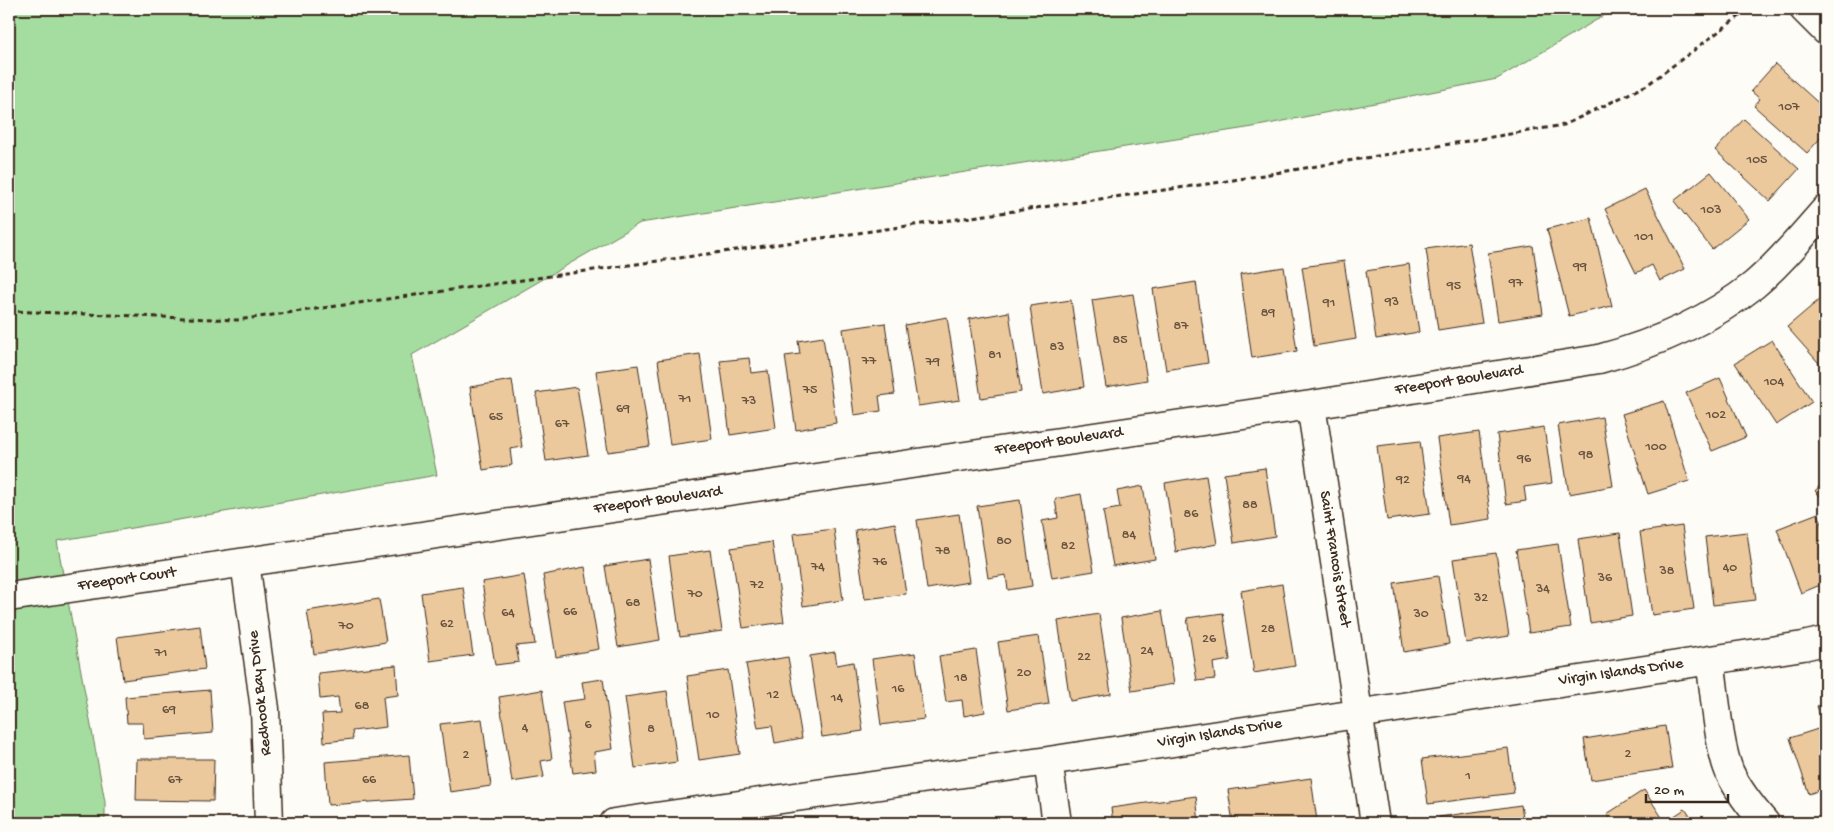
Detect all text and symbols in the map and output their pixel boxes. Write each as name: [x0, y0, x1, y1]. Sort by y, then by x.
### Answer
house number: 107: [1778, 99, 1800, 116]
house number: 105: [1746, 152, 1767, 169]
house number: 103: [1700, 202, 1721, 219]
house number: 101: [1633, 229, 1654, 246]
house number: 99: [1572, 259, 1587, 276]
house number: 97: [1508, 275, 1524, 292]
house number: 95: [1446, 278, 1461, 295]
house number: 93: [1384, 294, 1399, 311]
house number: 91: [1322, 295, 1335, 312]
house number: 89: [1261, 305, 1275, 322]
house number: 87: [1174, 318, 1189, 335]
house number: 85: [1112, 332, 1128, 349]
house number: 83: [1050, 339, 1064, 356]
house number: 81: [988, 347, 1002, 364]
house number: 77: [861, 353, 877, 370]
house number: 79: [925, 354, 940, 371]
street label: Freeport Boulevard: [1393, 361, 1526, 401]
house number: 104: [1763, 374, 1784, 391]
house number: 75: [802, 382, 817, 399]
house number: 71: [678, 391, 691, 408]
house number: 73: [741, 393, 756, 410]
house number: 69: [616, 401, 630, 418]
house number: 102: [1705, 407, 1726, 424]
house number: 65: [489, 409, 503, 426]
house number: 67: [555, 416, 570, 433]
street label: Freeport Boulevard: [993, 423, 1126, 461]
house number: 100: [1644, 439, 1667, 456]
house number: 98: [1578, 447, 1594, 464]
house number: 96: [1516, 451, 1532, 468]
house number: 94: [1456, 471, 1471, 488]
house number: 92: [1395, 472, 1410, 489]
street label: Freeport Boulevard: [592, 482, 725, 520]
street label: Saint Francois Street: [1314, 490, 1354, 630]
house number: 88: [1242, 497, 1258, 514]
house number: 86: [1184, 506, 1199, 523]
house number: 84: [1122, 527, 1137, 544]
house number: 80: [996, 533, 1012, 550]
house number: 82: [1061, 538, 1075, 555]
house number: 78: [935, 543, 951, 560]
house number: 76: [872, 554, 888, 571]
house number: 74: [810, 559, 825, 576]
house number: 40: [1723, 560, 1737, 577]
street label: Freeport Court: [76, 563, 179, 596]
house number: 38: [1659, 563, 1675, 580]
house number: 36: [1597, 570, 1613, 587]
house number: 72: [749, 577, 764, 594]
house number: 34: [1535, 581, 1550, 598]
house number: 70: [686, 586, 703, 603]
house number: 32: [1473, 590, 1488, 607]
house number: 68: [626, 595, 641, 612]
house number: 66: [563, 604, 578, 621]
house number: 64: [501, 605, 515, 622]
house number: 30: [1412, 606, 1429, 623]
house number: 62: [440, 616, 454, 633]
house number: 70: [337, 618, 354, 635]
house number: 28: [1261, 621, 1276, 638]
street label: Redhook Bay Drive: [245, 629, 277, 757]
house number: 26: [1202, 631, 1217, 648]
house number: 24: [1140, 643, 1154, 660]
house number: 71: [154, 645, 167, 662]
house number: 22: [1077, 649, 1091, 666]
street label: Virgin Islands Drive: [1556, 655, 1685, 691]
house number: 20: [1017, 665, 1031, 682]
house number: 18: [953, 670, 968, 687]
house number: 16: [891, 681, 905, 698]
house number: 12: [766, 687, 779, 704]
house number: 14: [830, 690, 844, 707]
house number: 68: [355, 698, 370, 715]
house number: 69: [162, 702, 176, 719]
house number: 10: [705, 707, 720, 724]
street label: Virgin Islands Drive: [1155, 715, 1284, 753]
house number: 6: [584, 717, 592, 734]
house number: 4: [522, 720, 529, 737]
house number: 8: [647, 721, 655, 738]
house number: 2: [1625, 746, 1632, 763]
house number: 2: [463, 747, 470, 764]
house number: 1: [1464, 768, 1471, 785]
house number: 67: [168, 772, 183, 789]
house number: 66: [362, 772, 377, 789]
scale bar: [1646, 772, 1729, 804]
text: 20 m: [1654, 782, 1684, 800]

